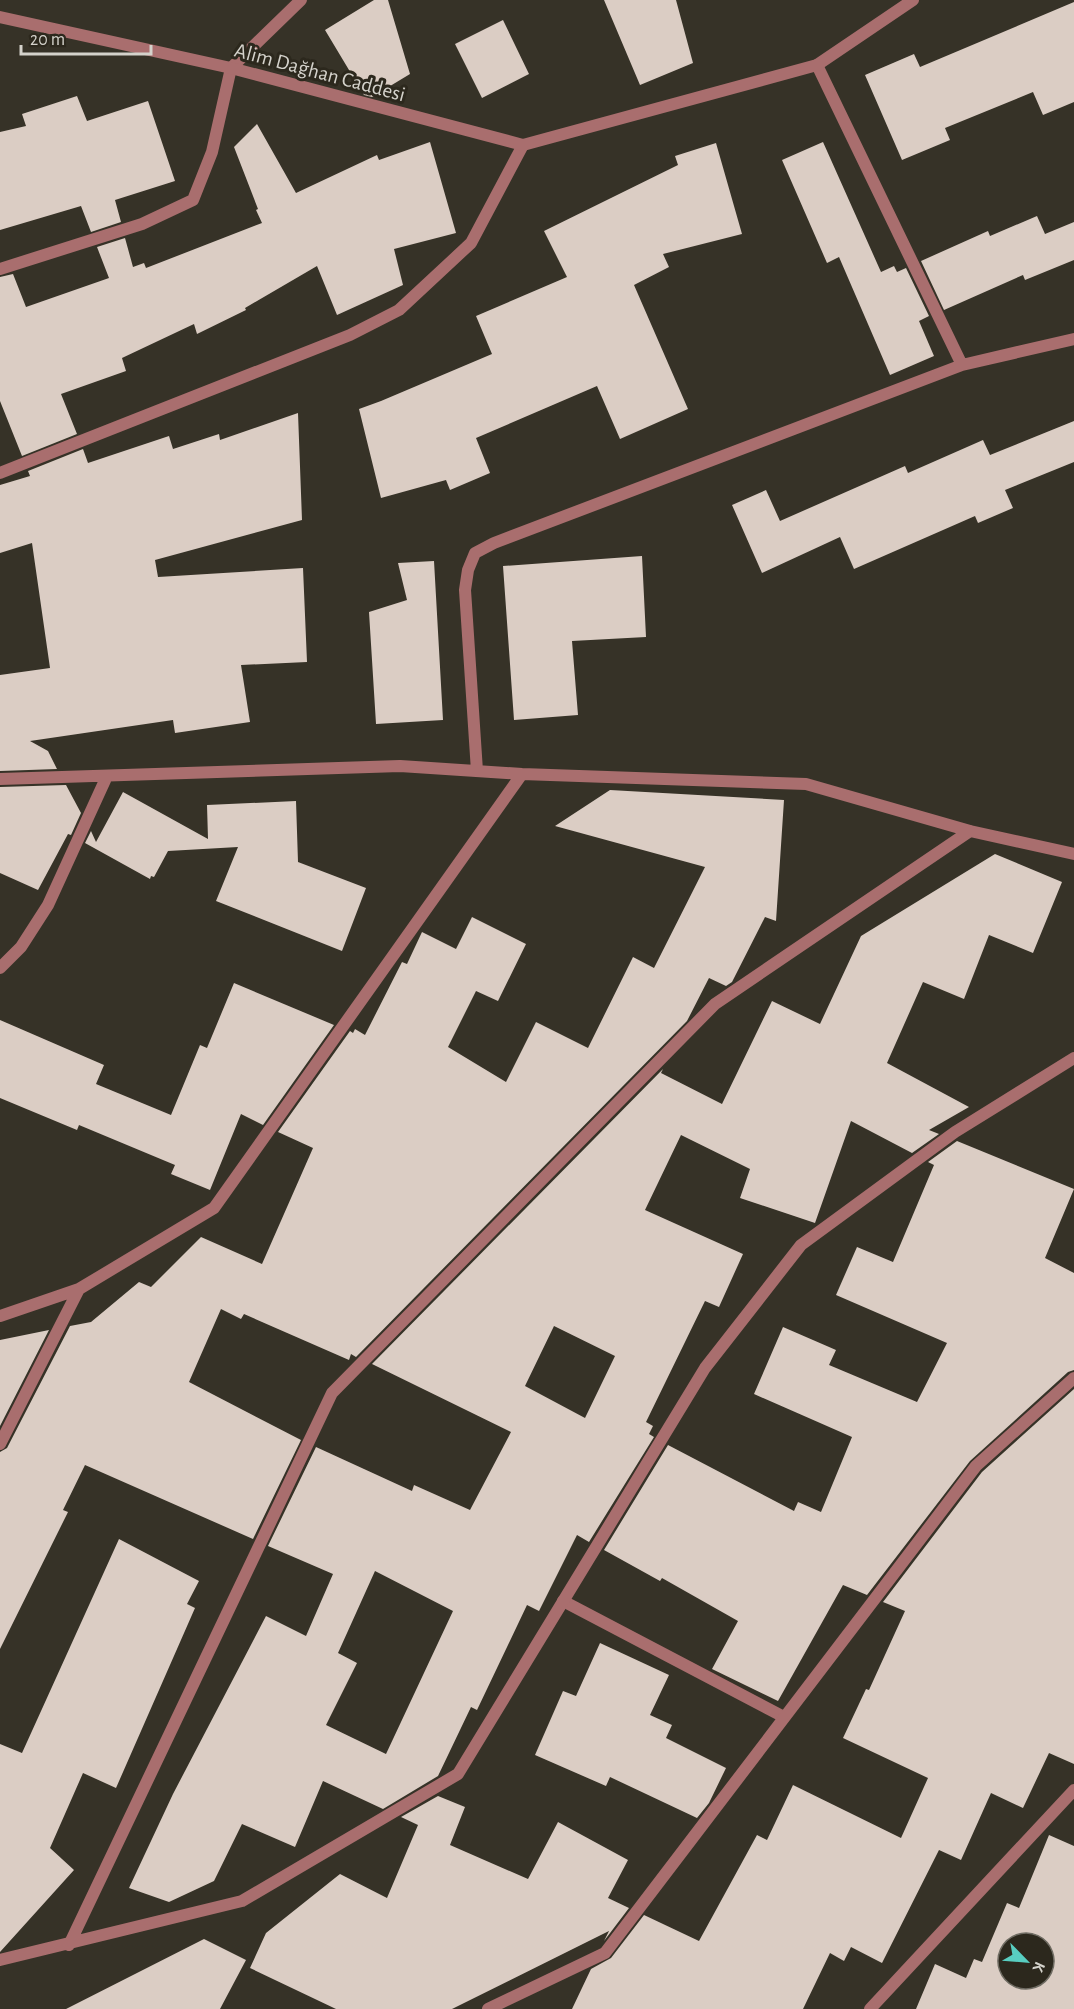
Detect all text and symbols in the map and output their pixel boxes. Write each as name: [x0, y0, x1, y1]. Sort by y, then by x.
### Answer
scale bar: [21, 18, 152, 56]
text: 20 m: [30, 31, 65, 49]
street label: Alim Dağhan Caddesi: [232, 40, 407, 105]
north arrow: [996, 1931, 1056, 1991]
text: K: [1029, 1959, 1048, 1975]

